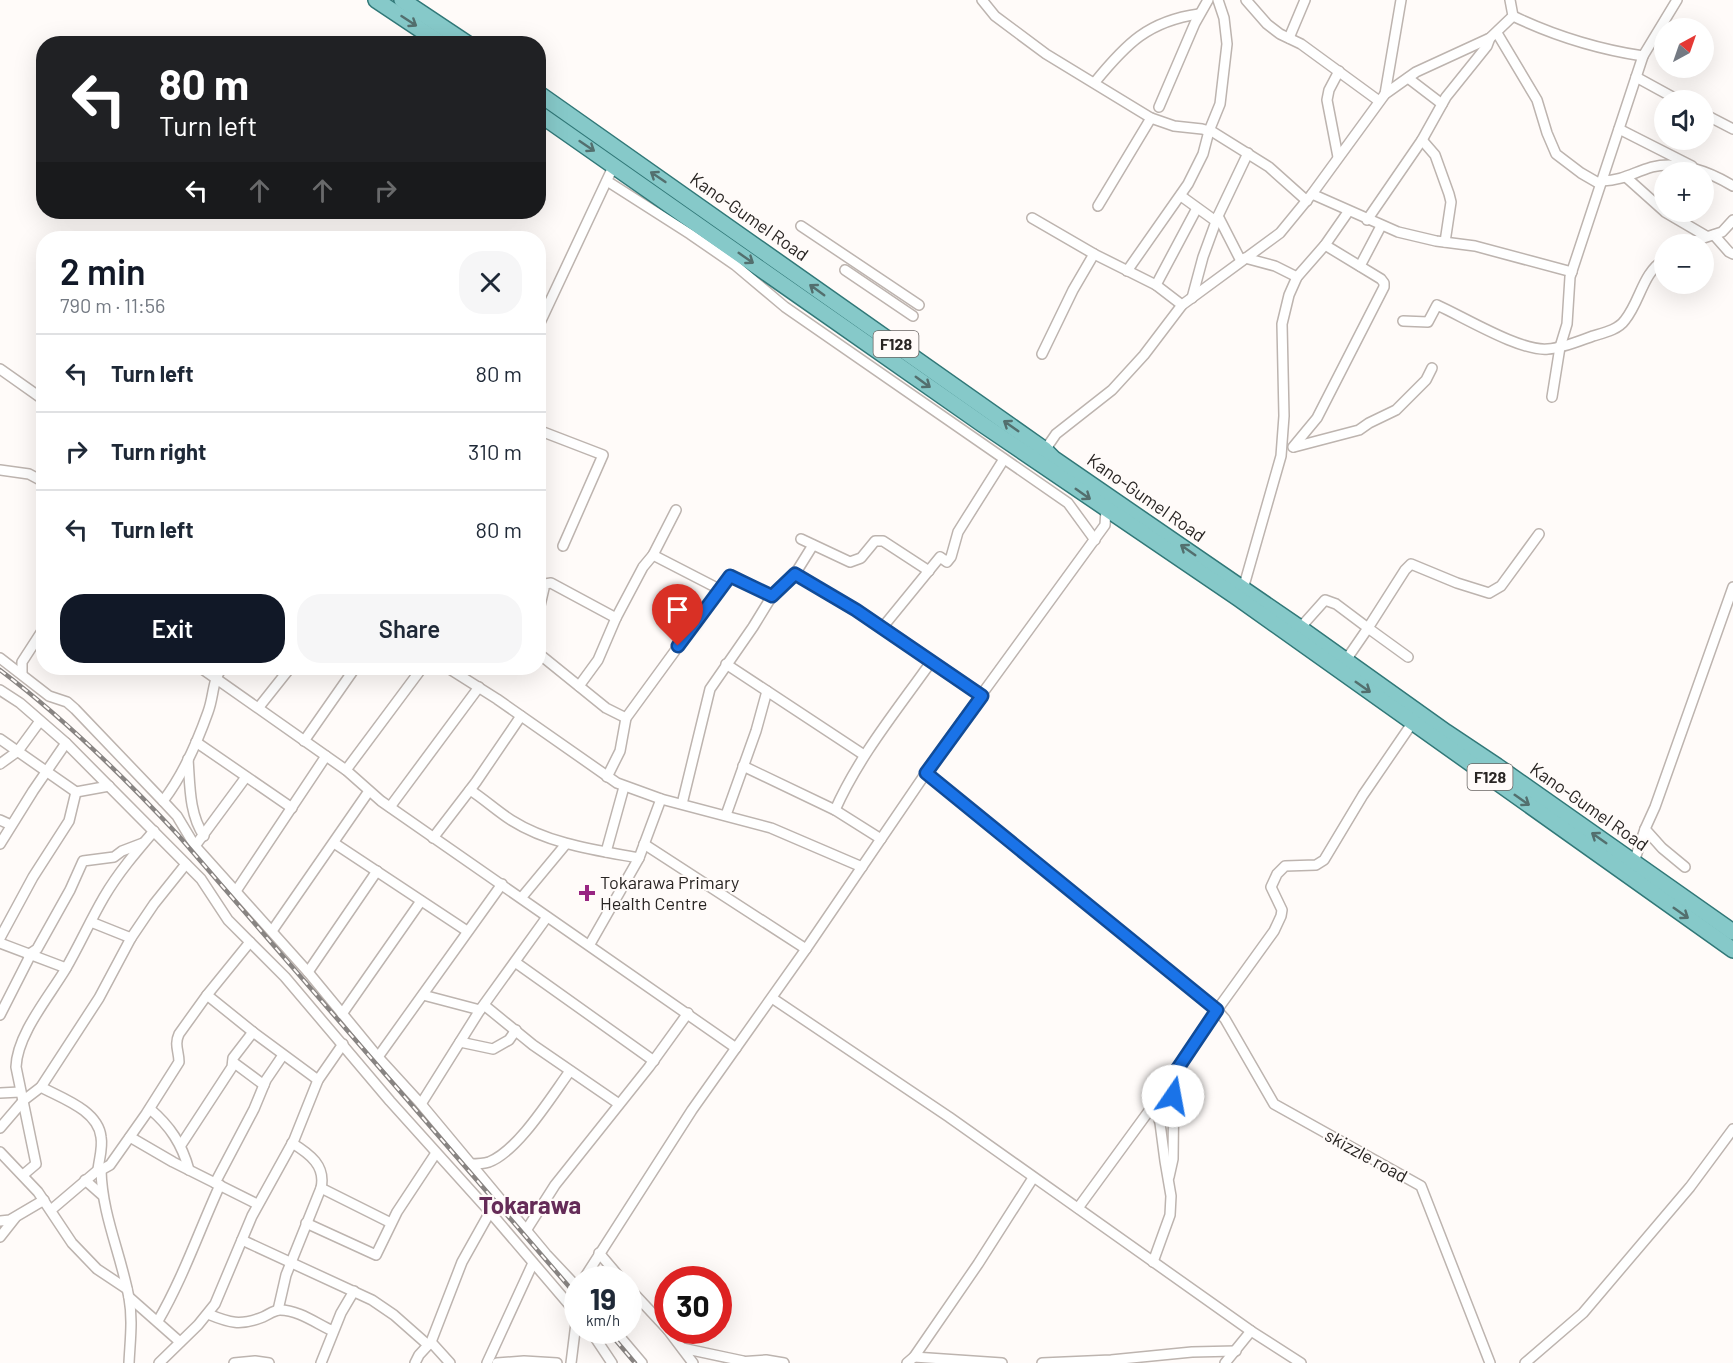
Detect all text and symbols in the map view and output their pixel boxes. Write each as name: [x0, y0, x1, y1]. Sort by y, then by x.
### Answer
one-way arrow: [400, 16, 417, 28]
north arrow: [1654, 18, 1714, 78]
map controls: [1654, 18, 1714, 294]
text: 80 m: [159, 58, 249, 108]
icon: left: [60, 60, 138, 138]
button: sound: [1654, 90, 1714, 150]
text: Turn left: [159, 109, 257, 141]
one-way arrow: [578, 140, 594, 152]
button: +: [1654, 162, 1714, 222]
street label: Kano-Gumel Road: [686, 167, 813, 265]
one-way arrow: [651, 171, 667, 183]
icon: left: [180, 174, 213, 207]
icon: ahead: [243, 174, 276, 207]
icon: ahead: [306, 174, 339, 207]
icon: right: [369, 174, 402, 207]
button: −: [1654, 234, 1714, 294]
text: 2 min: [60, 249, 146, 292]
button: close: [459, 251, 522, 314]
one-way arrow: [738, 252, 754, 264]
one-way arrow: [810, 283, 826, 296]
text: 790 m · 11:56: [60, 293, 165, 317]
road number: F128: [874, 331, 918, 357]
icon: left: [60, 357, 93, 390]
text: Turn left: [111, 360, 194, 386]
text: 80 m: [476, 360, 522, 386]
one-way arrow: [915, 376, 931, 388]
one-way arrow: [1004, 420, 1020, 432]
icon: right: [60, 435, 93, 468]
text: Turn right: [111, 438, 206, 464]
text: 310 m: [468, 438, 522, 464]
street label: Kano-Gumel Road: [1083, 448, 1210, 546]
one-way arrow: [1074, 488, 1091, 500]
icon: left: [60, 513, 93, 546]
text: Turn left: [111, 516, 194, 542]
text: 80 m: [476, 516, 522, 542]
one-way arrow: [1180, 544, 1196, 556]
pin: [652, 584, 703, 646]
icon: arrive: [661, 593, 694, 626]
button: Exit: [60, 594, 285, 663]
button: Share: [297, 594, 522, 663]
one-way arrow: [1355, 681, 1371, 693]
street label: Kano-Gumel Road: [1526, 757, 1653, 855]
road number: F128: [1468, 764, 1512, 790]
one-way arrow: [1514, 794, 1530, 806]
one-way arrow: [1592, 832, 1608, 844]
place label: Tokarawa Primary Health Centre: [600, 871, 739, 914]
marker: Tokarawa Primary Health Centre: [578, 884, 596, 902]
one-way arrow: [1673, 906, 1689, 919]
position arrow: [1141, 1064, 1205, 1128]
street label: skizzle road: [1321, 1123, 1412, 1187]
district label: Tokarawa: [479, 1190, 581, 1219]
speed limit sign: 30: [654, 1266, 732, 1344]
text: 19: [590, 1280, 616, 1316]
text: km/h: [586, 1311, 620, 1329]

